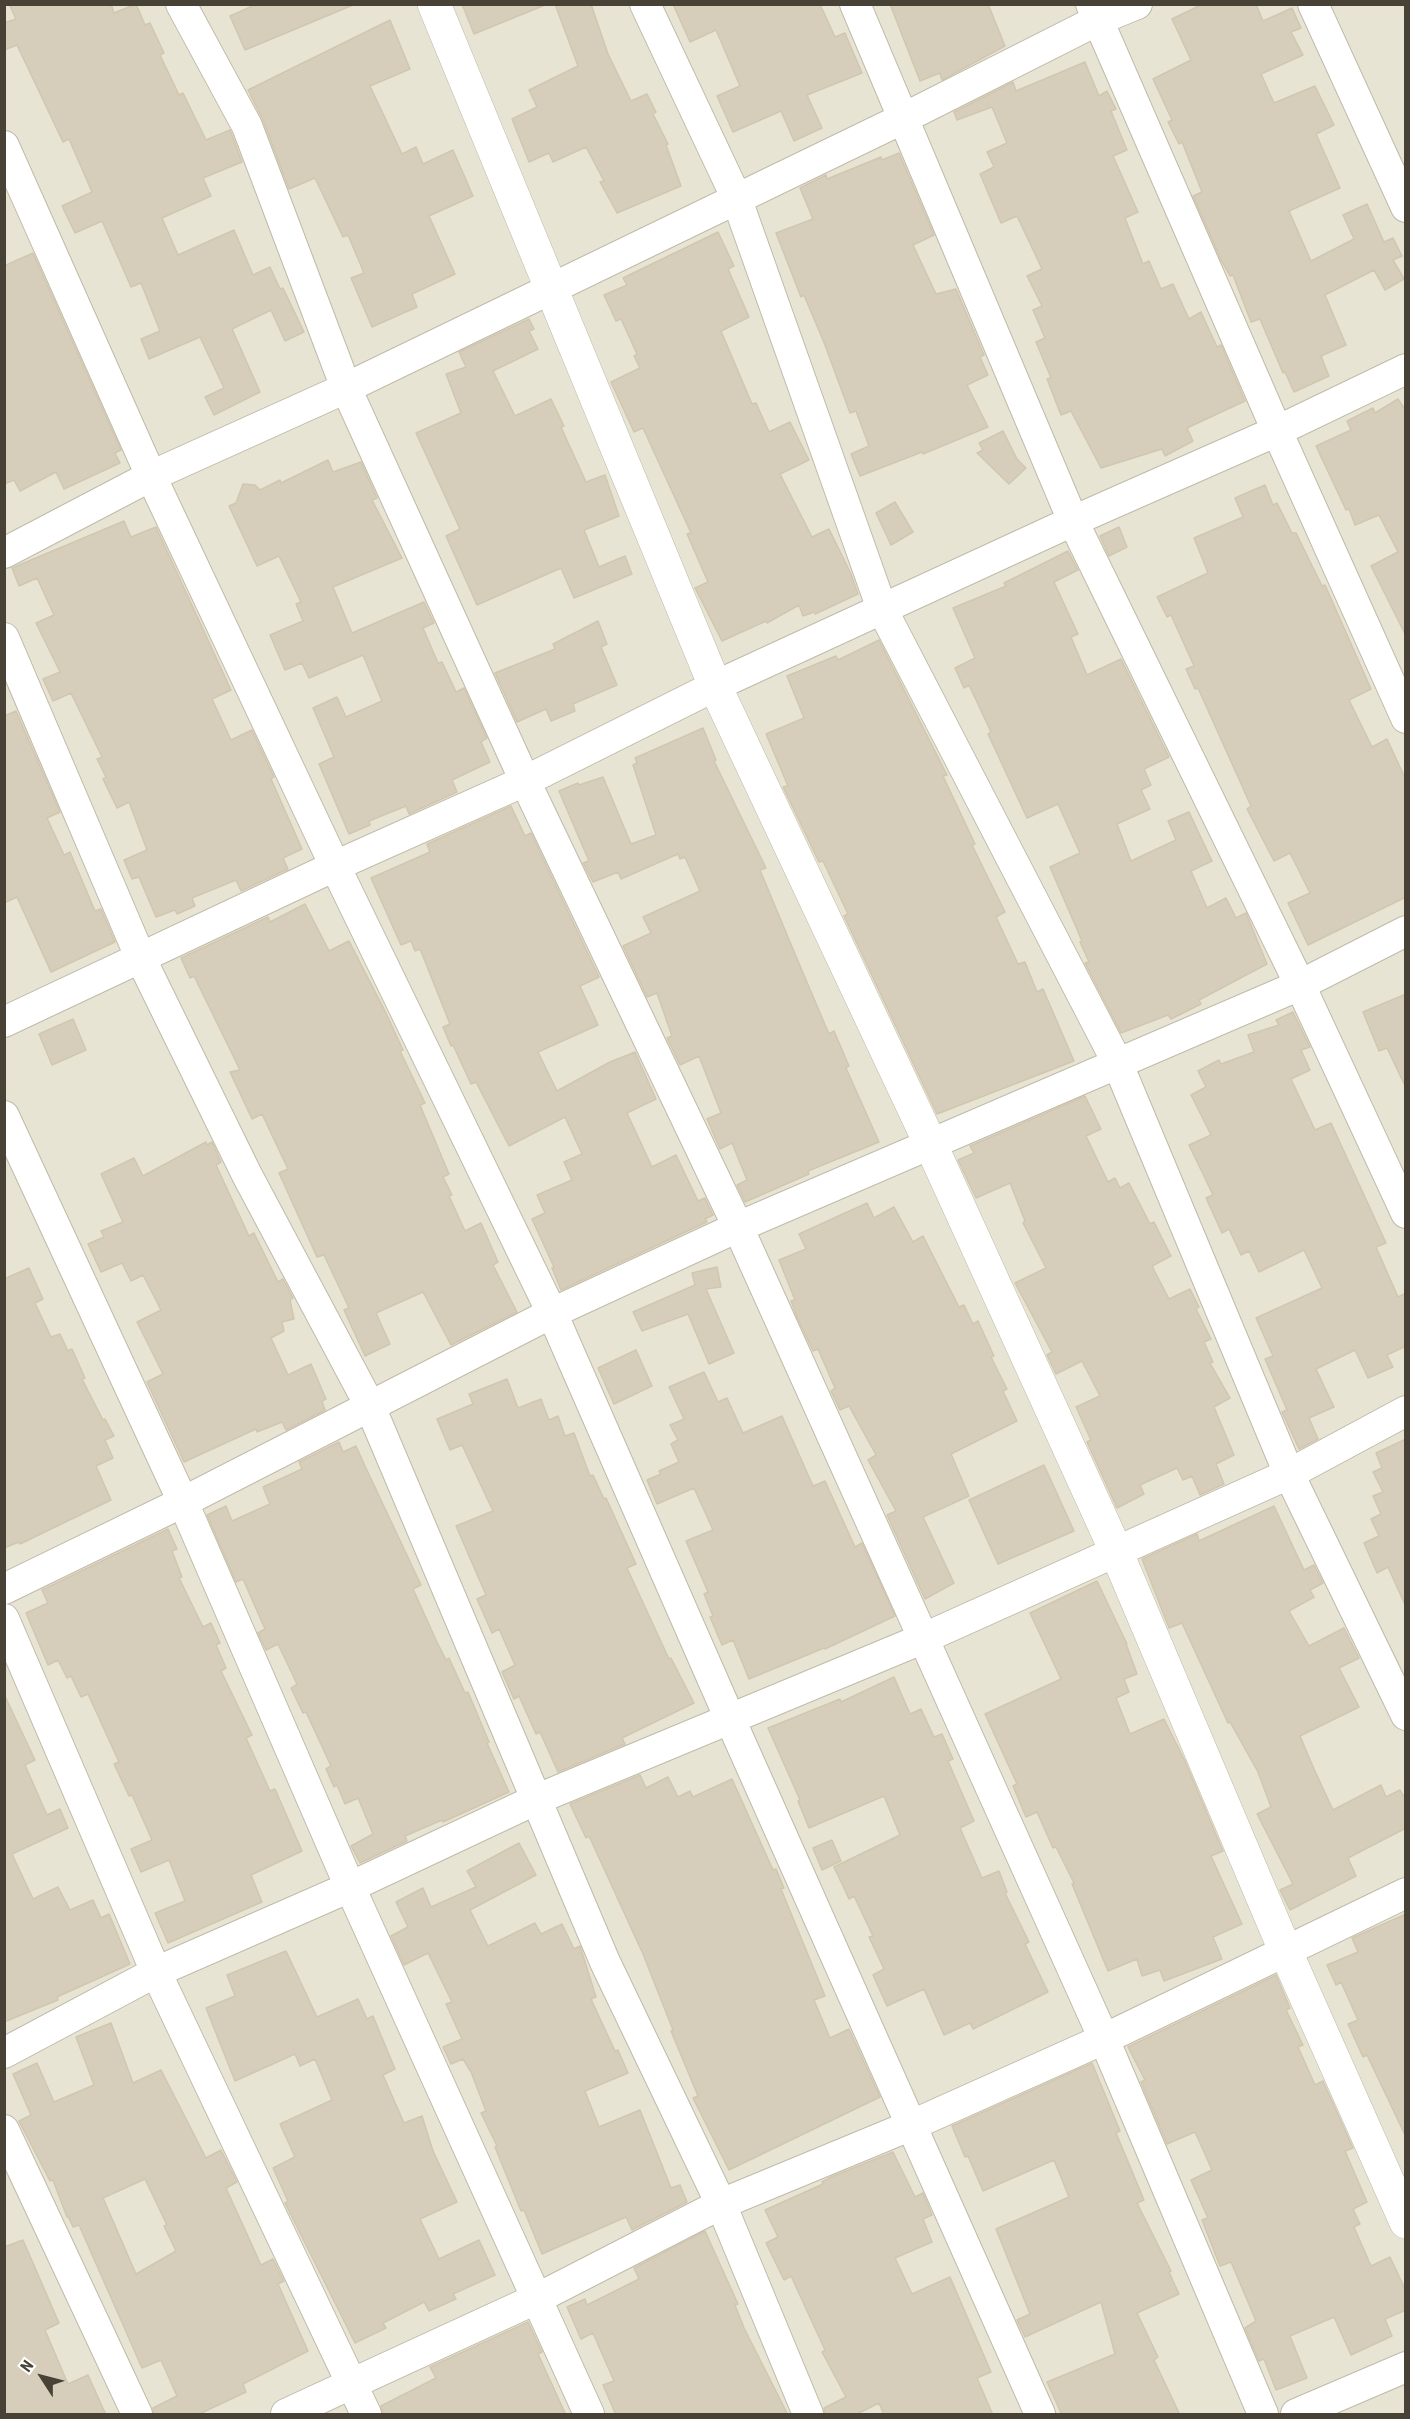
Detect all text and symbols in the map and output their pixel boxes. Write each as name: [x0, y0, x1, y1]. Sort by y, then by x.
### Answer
north arrow: [12, 2347, 72, 2407]
text: N: [16, 2357, 38, 2376]

